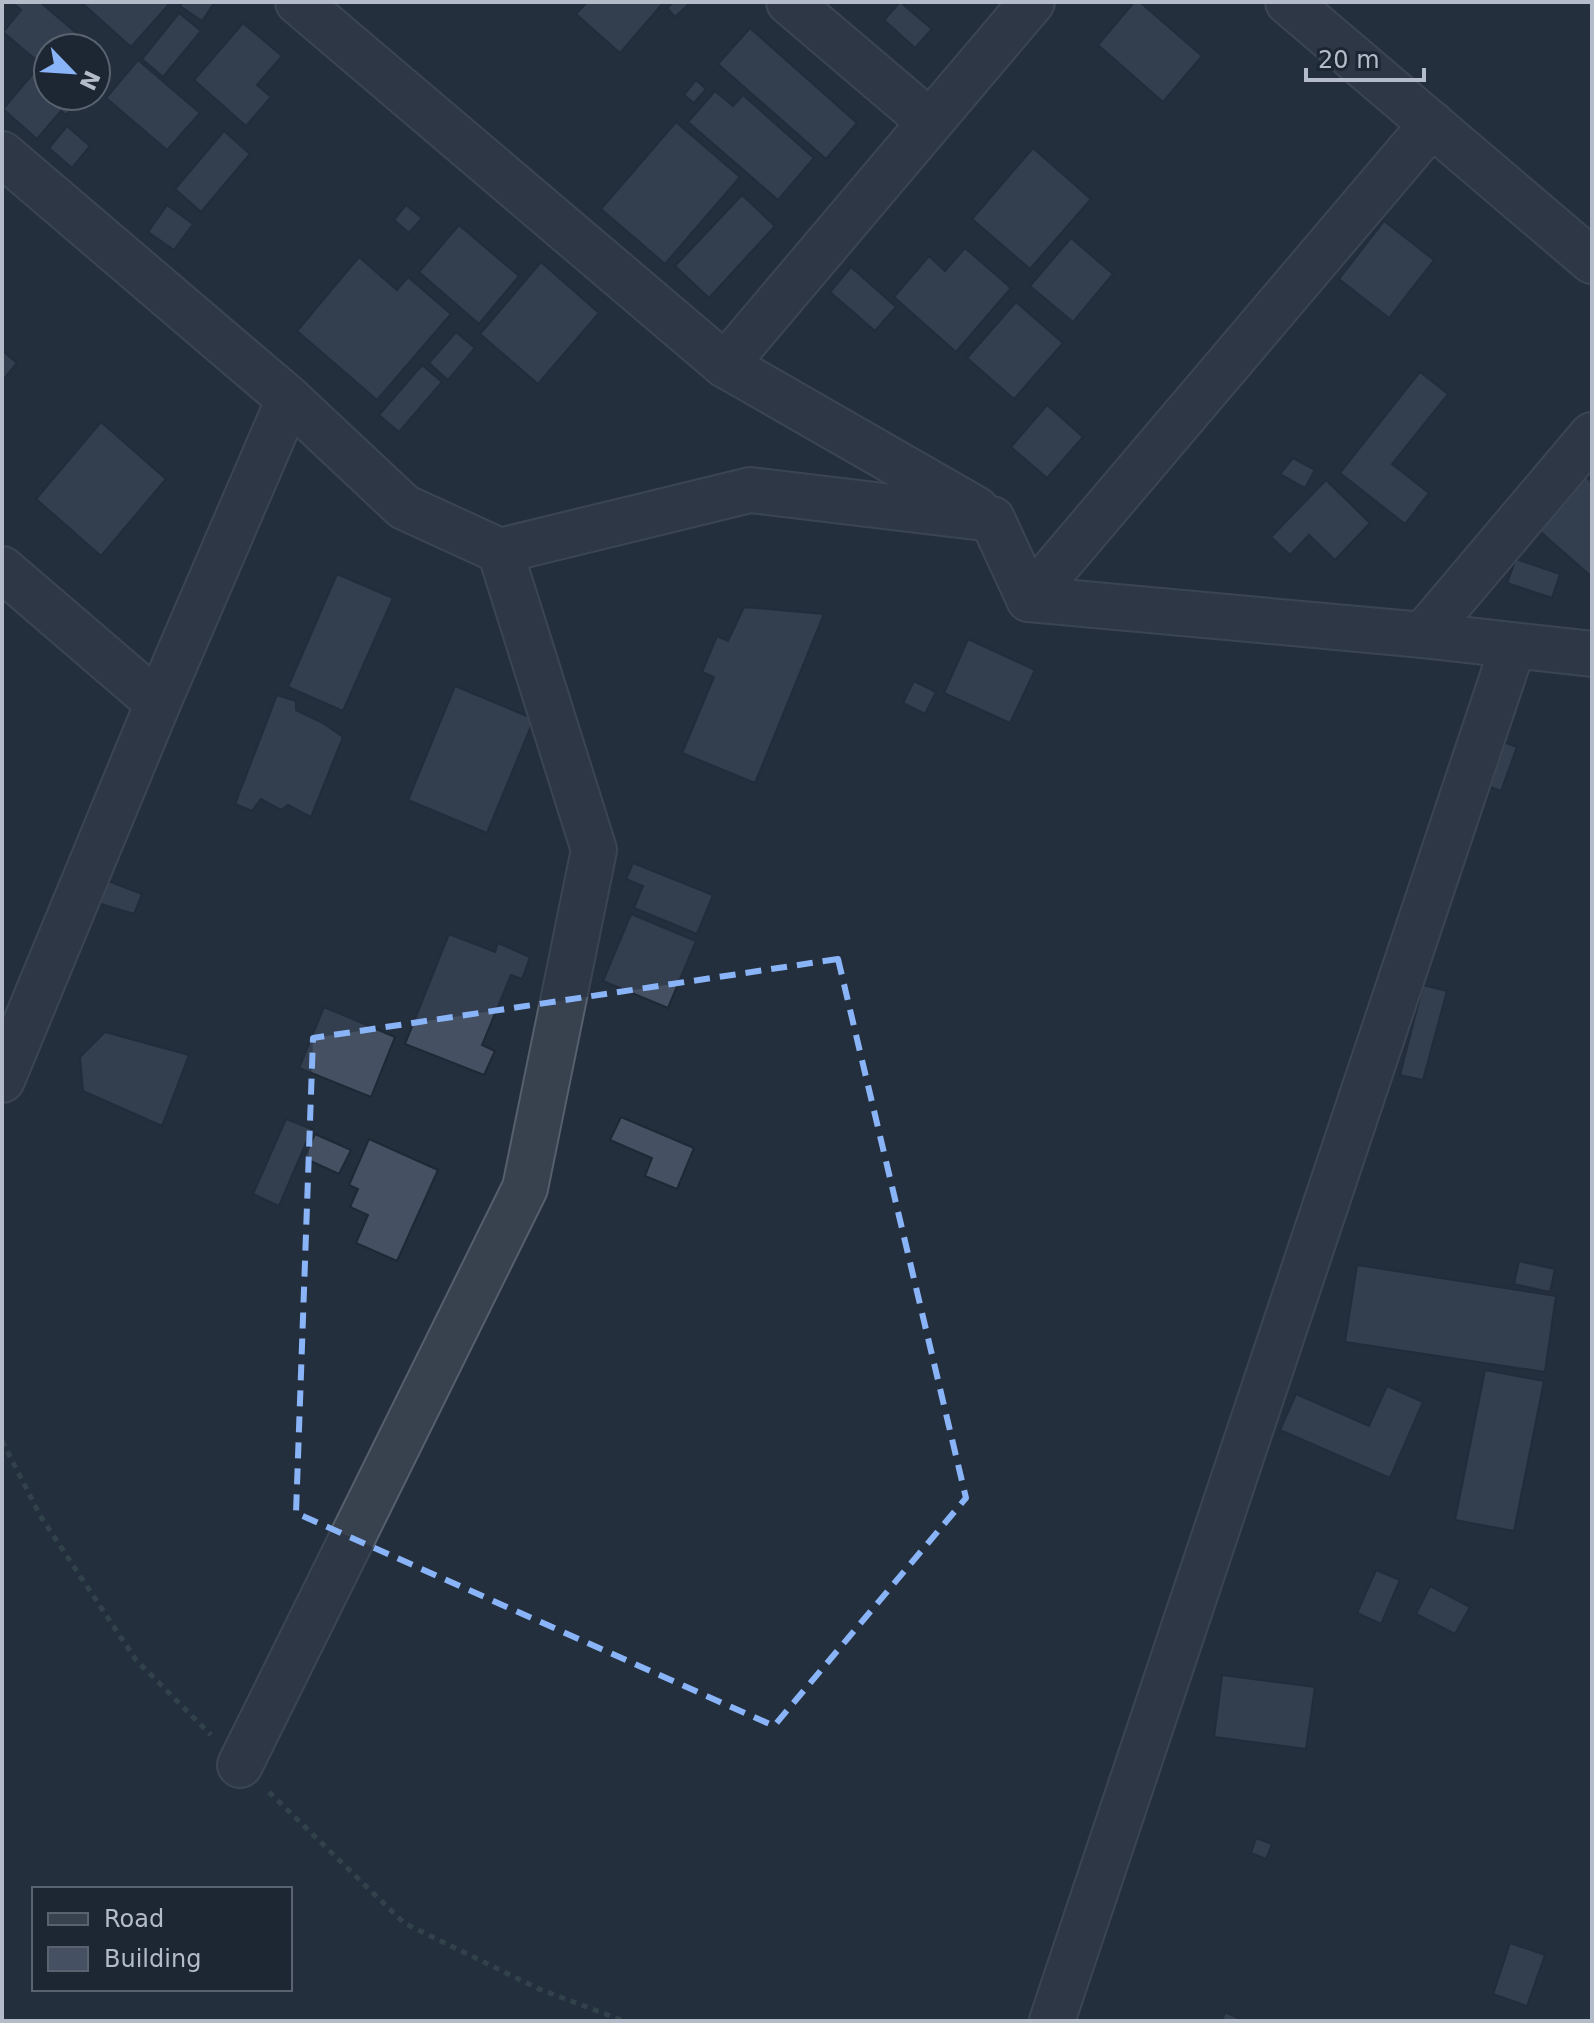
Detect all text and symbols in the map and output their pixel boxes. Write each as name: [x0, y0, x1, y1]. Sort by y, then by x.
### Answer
north arrow: [32, 32, 112, 112]
scale bar: [1306, 32, 1424, 82]
text: 20 m: [1318, 46, 1380, 74]
text: N: [74, 67, 105, 94]
legend: [32, 1887, 292, 1991]
text: Road: [104, 1905, 164, 1933]
text: Building: [104, 1945, 201, 1973]

